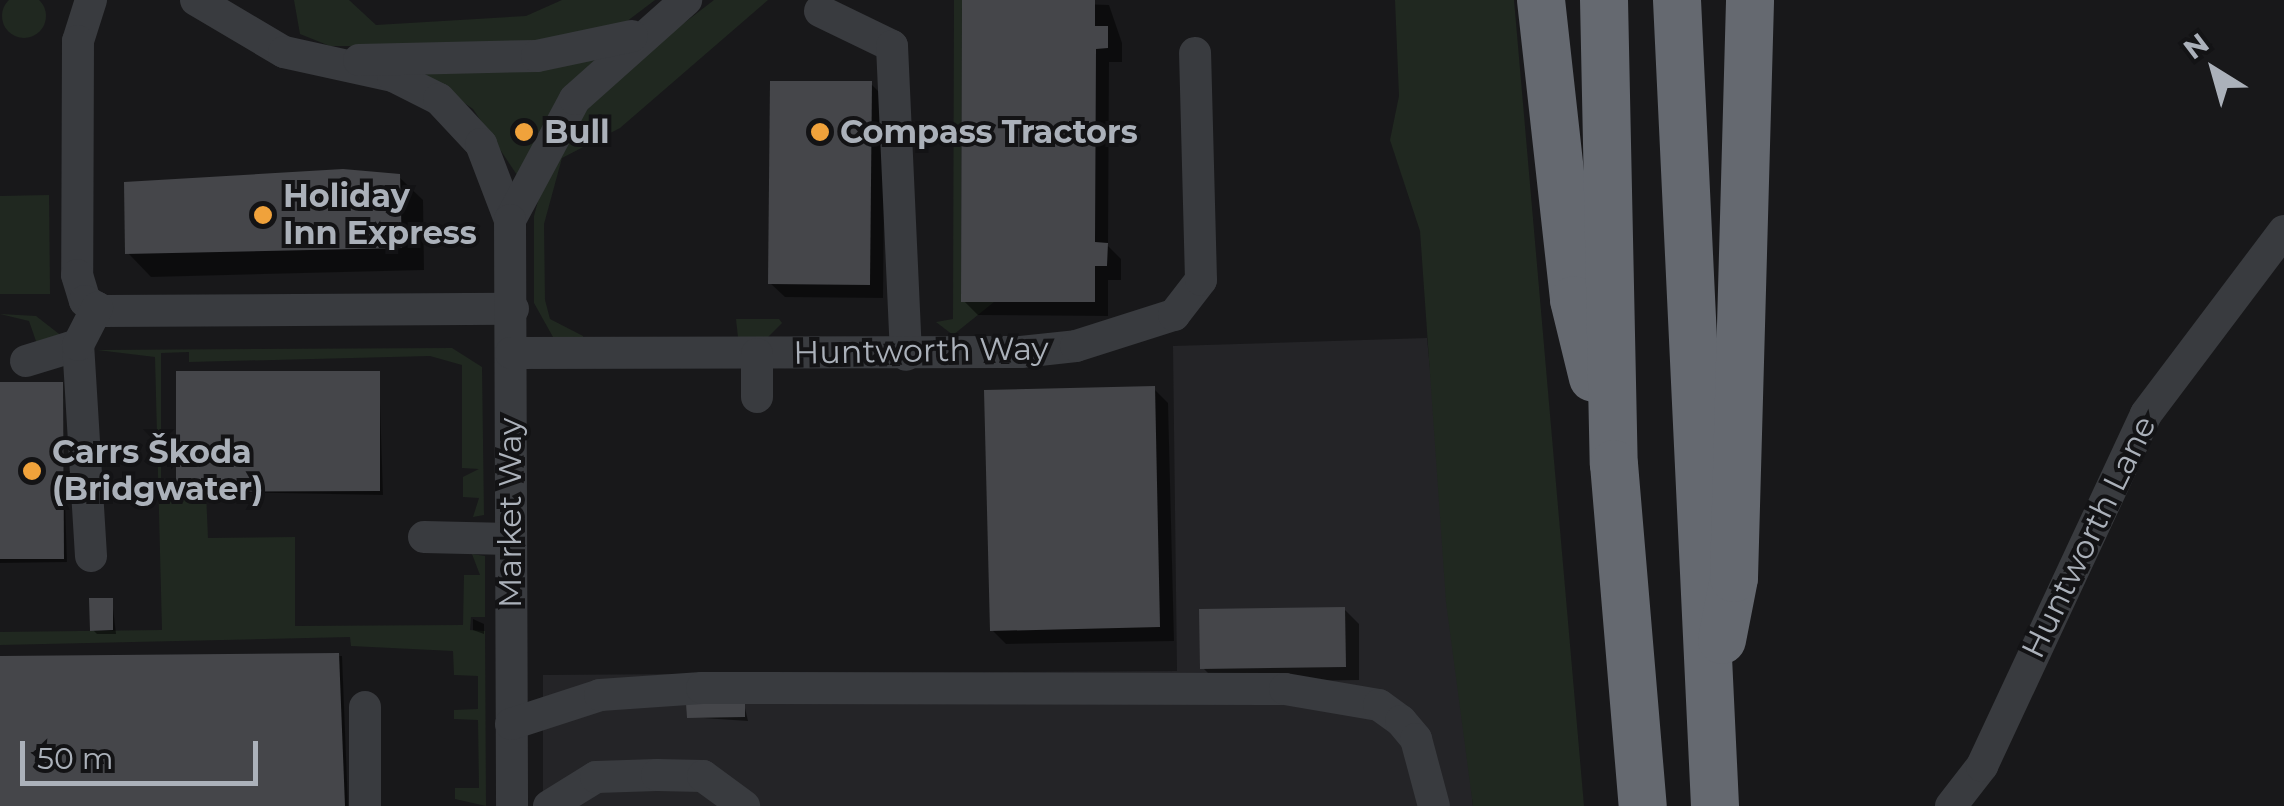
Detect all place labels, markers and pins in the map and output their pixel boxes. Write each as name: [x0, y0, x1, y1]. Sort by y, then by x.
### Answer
place label: Bull: [544, 113, 610, 151]
place label: Compass Tractors: [840, 113, 1138, 151]
marker: Bull: [513, 121, 535, 143]
marker: Compass Tractors: [809, 121, 831, 143]
place label: Holiday Inn Express: [283, 178, 477, 253]
marker: Holiday Inn Express: [252, 204, 274, 226]
place label: Carrs Škoda (Bridgwater): [52, 434, 263, 509]
marker: Carrs Škoda (Bridgwater): [21, 460, 43, 482]

